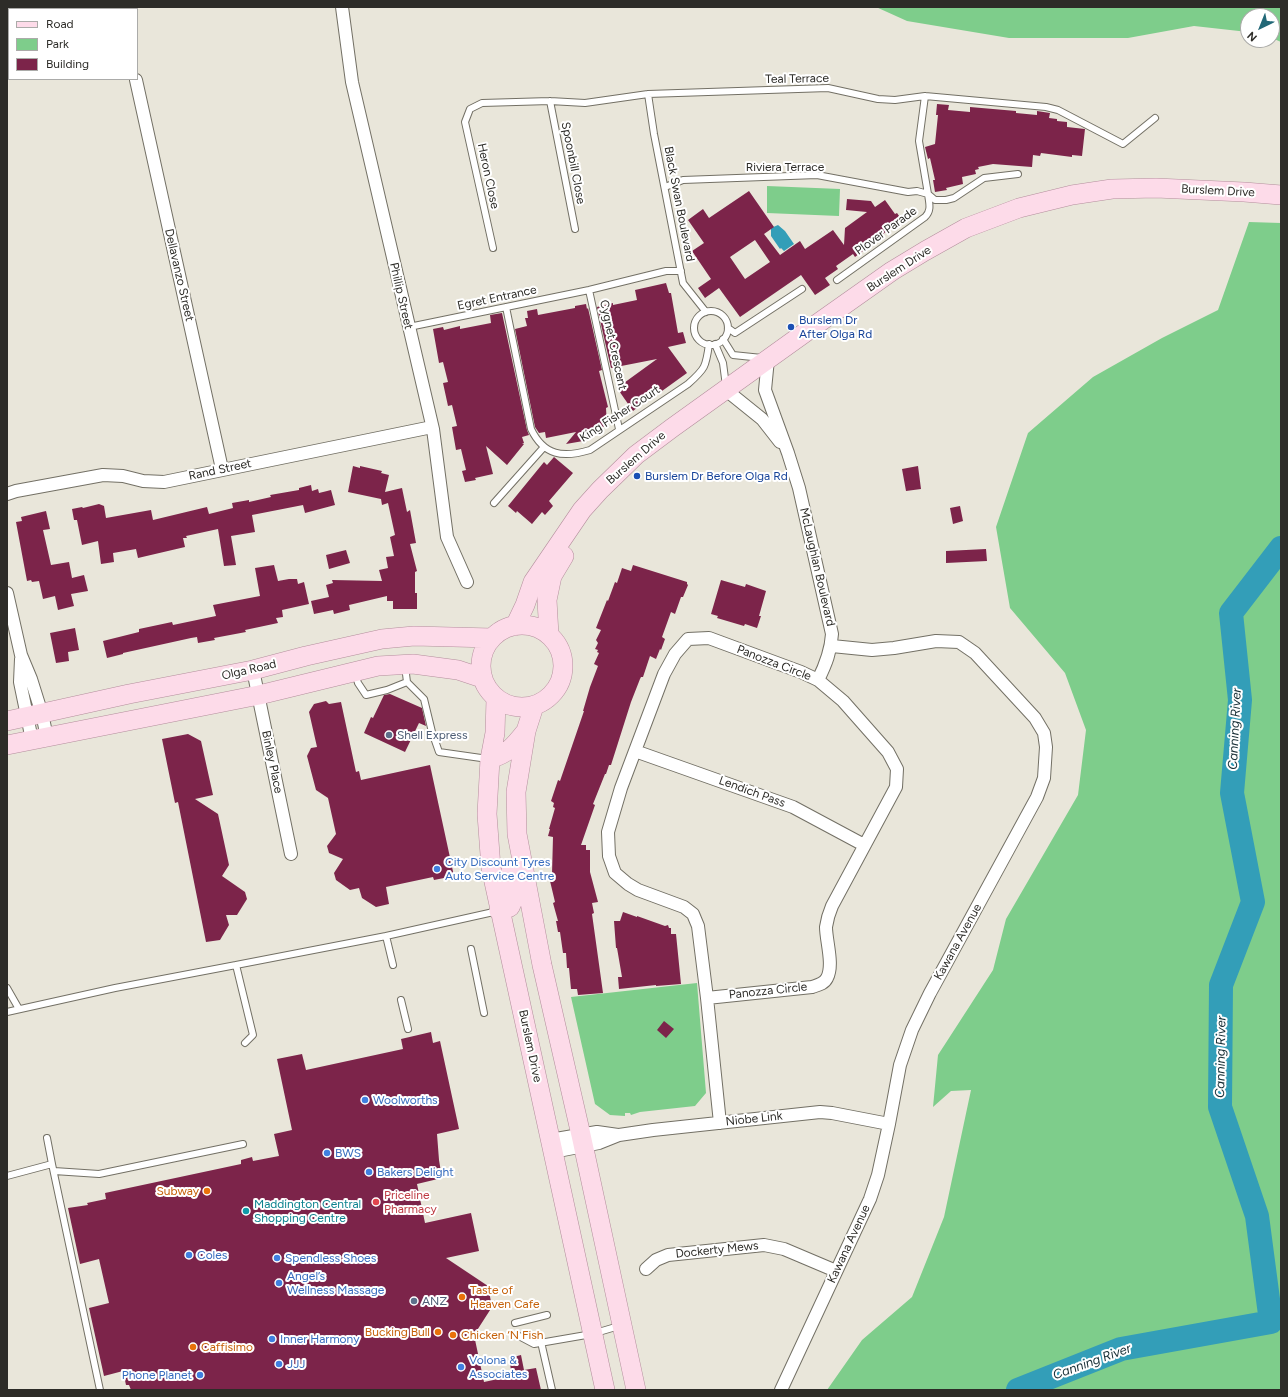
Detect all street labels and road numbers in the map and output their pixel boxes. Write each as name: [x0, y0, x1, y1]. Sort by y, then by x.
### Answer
street label: Teal Terrace: [765, 71, 829, 87]
street label: Spoonbill Close: [558, 121, 588, 205]
street label: Heron Close: [474, 142, 502, 210]
street label: Black Swan Boulevard: [661, 145, 697, 263]
street label: Riviera Terrace: [746, 160, 824, 174]
street label: Burslem Drive: [1181, 182, 1255, 200]
street label: Plover Parade: [852, 204, 920, 258]
street label: Dellavanzo Street: [161, 227, 197, 323]
street label: Burslem Drive: [864, 243, 934, 295]
street label: Phillip Street: [386, 261, 416, 331]
street label: Egret Entrance: [456, 283, 538, 313]
street label: Cygnet Crescent: [596, 299, 630, 391]
street label: King Fisher Court: [577, 383, 663, 445]
street label: Burslem Drive: [603, 428, 669, 488]
street label: Rand Street: [187, 456, 253, 484]
street label: McLaughlan Boulevard: [796, 506, 838, 628]
street label: Panozza Circle: [735, 642, 813, 684]
street label: Olga Road: [220, 657, 278, 683]
street label: Binley Place: [258, 729, 286, 795]
street label: Lendich Pass: [717, 773, 787, 811]
street label: Kawana Avenue: [931, 901, 985, 983]
street label: Panozza Circle: [728, 980, 808, 1002]
street label: Burslem Drive: [515, 1008, 545, 1084]
street label: Niobe Link: [725, 1109, 783, 1129]
street label: Kawana Avenue: [825, 1202, 873, 1286]
street label: Dockerty Mews: [675, 1238, 759, 1262]

